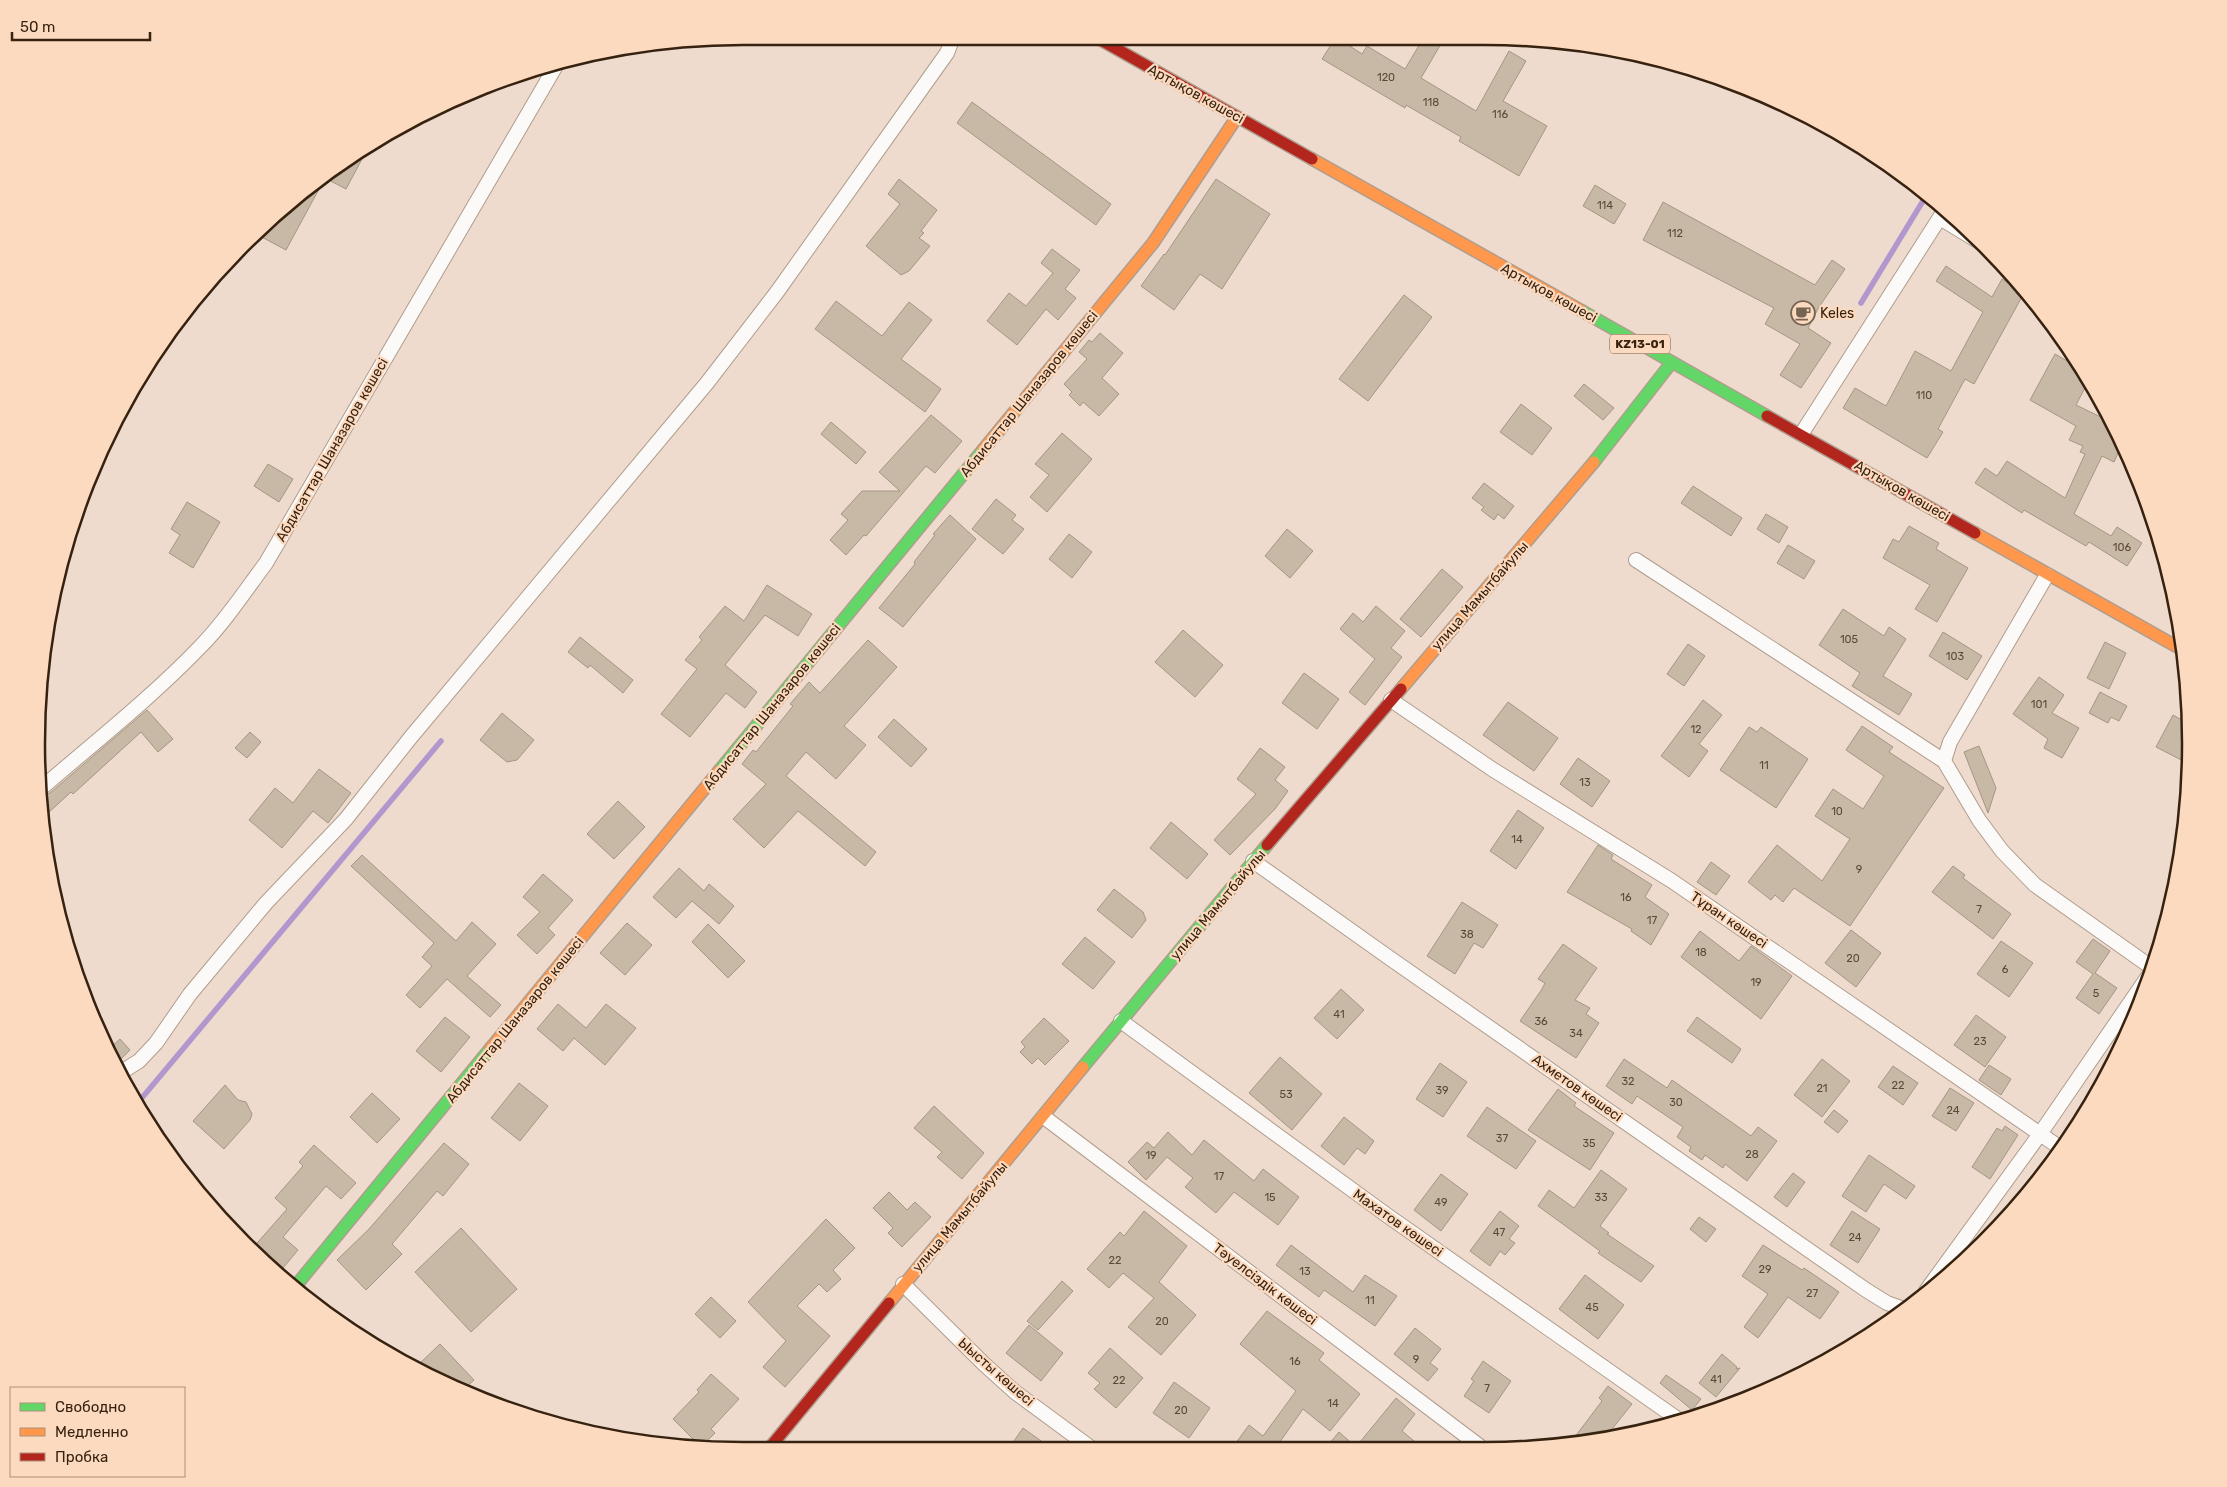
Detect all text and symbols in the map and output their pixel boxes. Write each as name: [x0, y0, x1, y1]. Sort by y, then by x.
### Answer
scale bar: [12, 10, 150, 42]
text: 50 m: [20, 18, 55, 36]
street label: Артықов көшесі: [1145, 61, 1247, 127]
house number: 120: [1377, 71, 1395, 84]
house number: 118: [1423, 96, 1439, 109]
house number: 116: [1492, 108, 1508, 121]
house number: 114: [1597, 199, 1613, 212]
house number: 112: [1667, 227, 1683, 240]
street label: Артықов көшесі: [1498, 260, 1600, 326]
cafe icon: Keles: [1790, 300, 1816, 326]
place label: Keles: [1820, 305, 1854, 322]
street label: Абдисаттар Шаназаров көшесі: [957, 307, 1101, 481]
road number: KZ13-01: [1610, 334, 1670, 354]
street label: Абдисаттар Шаназаров көшесі: [272, 355, 392, 545]
house number: 110: [1916, 389, 1932, 402]
street label: Артықов көшесі: [1851, 457, 1953, 525]
street label: улица Мамытбайулы: [1428, 538, 1532, 654]
house number: 106: [2113, 541, 2132, 554]
street label: Абдисаттар Шаназаров көшесі: [700, 620, 844, 794]
house number: 105: [1840, 633, 1859, 646]
house number: 103: [1946, 650, 1965, 663]
house number: 101: [2031, 698, 2047, 711]
house number: 12: [1690, 723, 1702, 736]
house number: 11: [1759, 759, 1769, 772]
house number: 13: [1579, 776, 1591, 789]
house number: 10: [1831, 805, 1843, 818]
house number: 14: [1511, 833, 1523, 846]
street label: улица Мамытбайулы: [1167, 846, 1269, 964]
house number: 9: [1856, 863, 1862, 876]
street label: Тұран көшесі: [1687, 888, 1771, 952]
house number: 16: [1620, 891, 1632, 904]
house number: 7: [1976, 903, 1982, 916]
house number: 17: [1647, 914, 1658, 927]
house number: 38: [1460, 928, 1474, 941]
street label: Абдисаттар Шаназаров көшесі: [443, 933, 587, 1107]
house number: 18: [1695, 946, 1707, 959]
house number: 20: [1846, 952, 1860, 965]
house number: 6: [2002, 963, 2009, 976]
house number: 19: [1750, 976, 1762, 989]
house number: 5: [2093, 987, 2100, 1000]
house number: 41: [1333, 1008, 1345, 1021]
house number: 36: [1534, 1015, 1548, 1028]
house number: 34: [1569, 1027, 1583, 1040]
house number: 23: [1973, 1035, 1987, 1048]
street label: Ахметов көшесі: [1529, 1051, 1625, 1125]
house number: 32: [1621, 1075, 1635, 1088]
house number: 22: [1892, 1079, 1904, 1092]
house number: 21: [1816, 1082, 1828, 1095]
house number: 39: [1435, 1084, 1449, 1097]
house number: 53: [1279, 1088, 1293, 1101]
house number: 30: [1669, 1096, 1683, 1109]
house number: 24: [1946, 1104, 1960, 1117]
house number: 37: [1496, 1132, 1508, 1145]
house number: 35: [1582, 1137, 1596, 1150]
house number: 28: [1745, 1148, 1759, 1161]
house number: 19: [1145, 1149, 1157, 1162]
street label: улица Мамытбайулы: [909, 1158, 1011, 1276]
house number: 17: [1214, 1170, 1225, 1183]
street label: Махатов көшесі: [1350, 1186, 1446, 1260]
house number: 15: [1264, 1191, 1276, 1204]
house number: 33: [1594, 1191, 1608, 1204]
house number: 49: [1434, 1196, 1448, 1209]
house number: 47: [1493, 1226, 1505, 1239]
house number: 24: [1848, 1231, 1862, 1244]
street label: Тәуелсіздік көшесі: [1210, 1239, 1320, 1329]
house number: 22: [1109, 1254, 1121, 1267]
house number: 29: [1759, 1263, 1771, 1276]
house number: 13: [1299, 1265, 1311, 1278]
house number: 27: [1806, 1287, 1818, 1300]
house number: 11: [1365, 1294, 1375, 1307]
house number: 45: [1585, 1301, 1599, 1314]
house number: 20: [1155, 1315, 1169, 1328]
street label: Ыысты көшесі: [955, 1334, 1037, 1410]
house number: 9: [1413, 1353, 1419, 1366]
house number: 16: [1289, 1355, 1301, 1368]
house number: 41: [1710, 1373, 1722, 1386]
house number: 22: [1113, 1374, 1125, 1387]
house number: 7: [1484, 1382, 1490, 1395]
legend: [10, 1387, 185, 1477]
house number: 14: [1327, 1397, 1339, 1410]
text: Свободно: [55, 1398, 126, 1416]
house number: 20: [1174, 1404, 1188, 1417]
text: Медленно: [55, 1423, 128, 1441]
text: Пробка: [55, 1448, 108, 1466]

